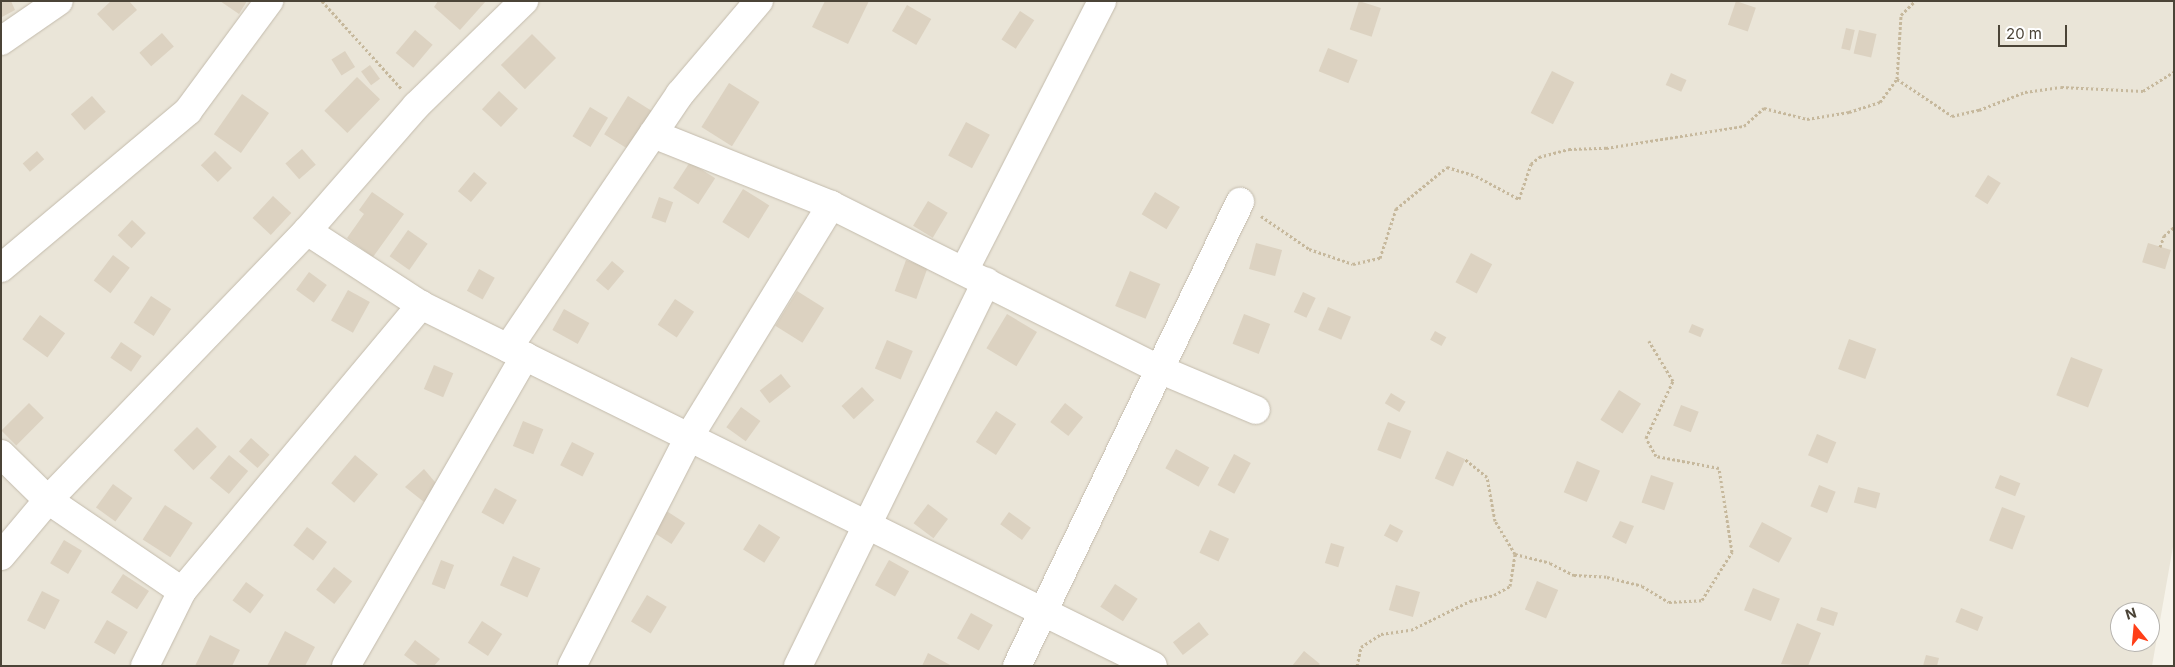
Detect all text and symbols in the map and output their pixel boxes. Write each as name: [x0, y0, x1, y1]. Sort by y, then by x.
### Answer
scale bar: [2000, 15, 2069, 47]
text: 20 m: [2006, 24, 2042, 43]
north arrow: [2110, 602, 2160, 652]
text: N: [2123, 603, 2138, 623]

